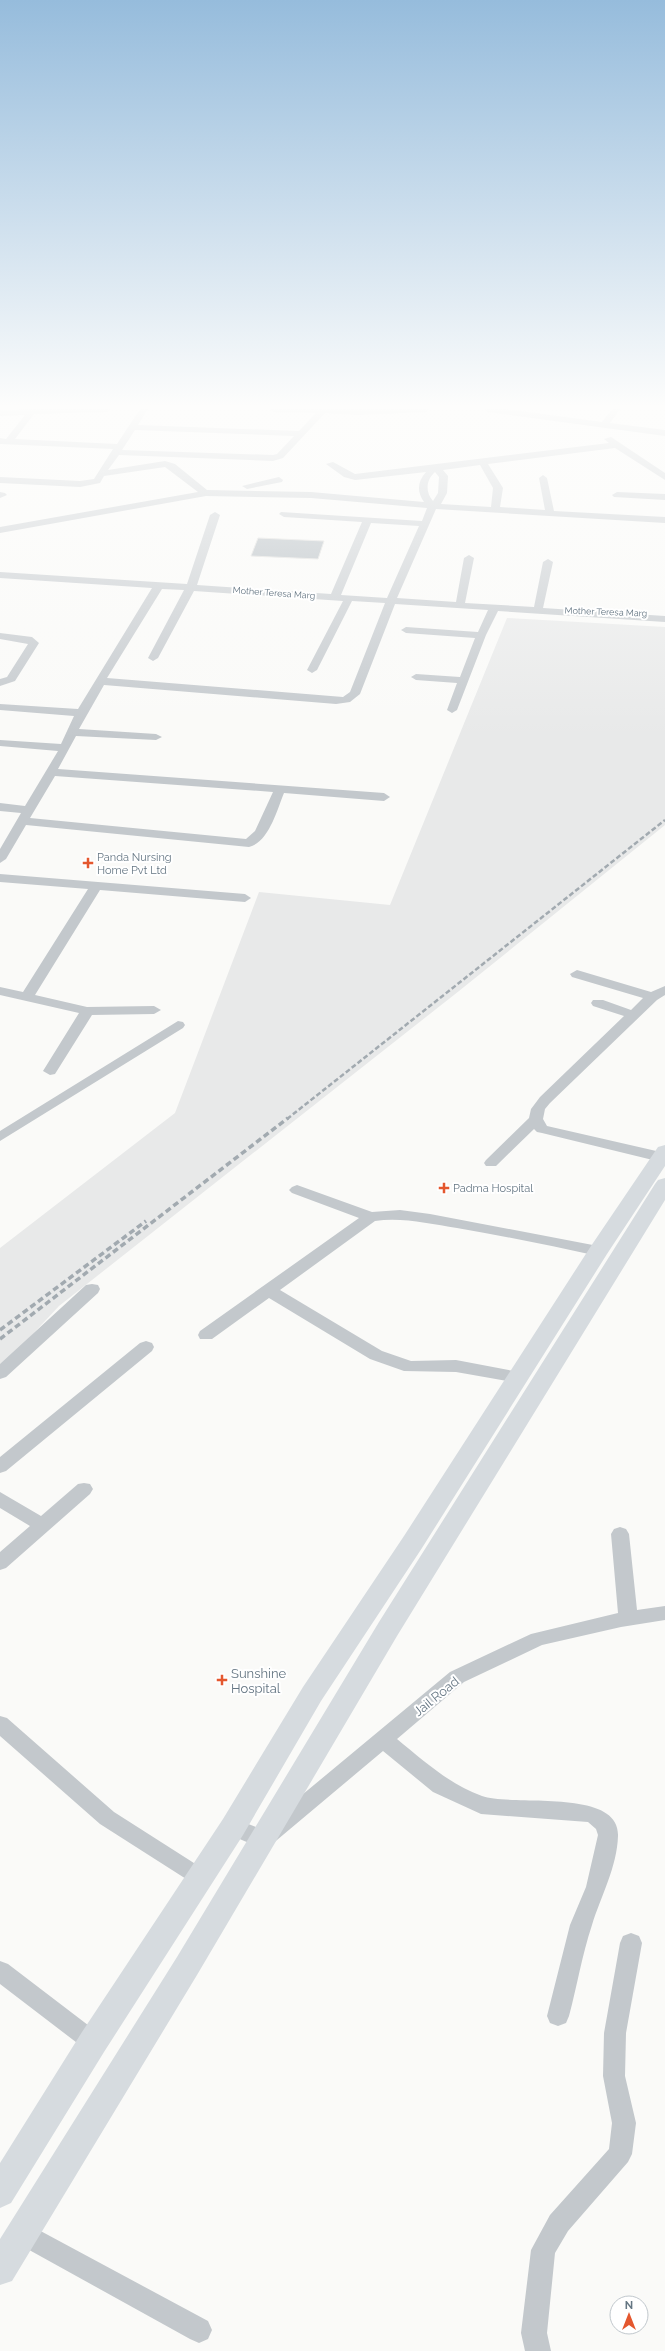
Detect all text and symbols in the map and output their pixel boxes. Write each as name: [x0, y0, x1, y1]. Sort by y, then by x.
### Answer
street label: Mother Teresa Marg: [232, 585, 316, 601]
street label: Mother Teresa Marg: [565, 606, 647, 618]
place label: Panda Nursing Home Pvt Ltd: [97, 851, 172, 877]
marker: Panda Nursing Home Pvt Ltd: [82, 857, 94, 869]
marker: Padma Hospital: [438, 1182, 450, 1194]
place label: Padma Hospital: [453, 1182, 533, 1195]
place label: Sunshine Hospital: [231, 1666, 286, 1696]
marker: Sunshine Hospital: [216, 1674, 228, 1686]
street label: Jail Road: [411, 1674, 462, 1719]
north arrow: [609, 2295, 649, 2335]
text: N: [625, 2299, 633, 2312]

